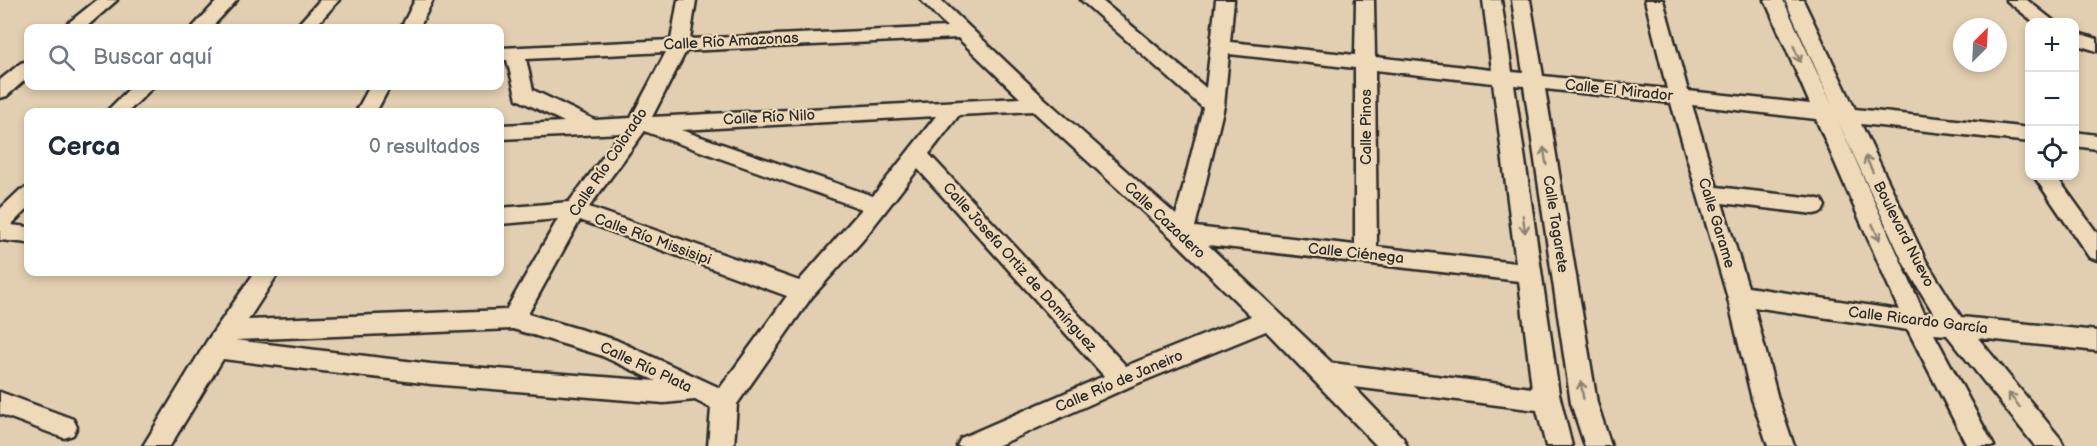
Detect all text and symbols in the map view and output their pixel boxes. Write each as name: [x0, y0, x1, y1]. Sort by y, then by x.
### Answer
north arrow: [1953, 18, 2007, 72]
map controls: [2025, 18, 2079, 180]
button: +: [2025, 18, 2079, 72]
search box: [24, 24, 504, 90]
street label: Calle Río Amazonas: [663, 28, 800, 55]
icon: search: [45, 41, 78, 74]
text: Buscar aquí: [93, 44, 212, 71]
one-way arrow: [1792, 44, 1803, 62]
button: −: [2025, 72, 2079, 126]
street label: Calle El Mirador: [1564, 75, 1674, 106]
street label: Calle Pinos: [1357, 88, 1376, 165]
street label: Calle Río Colorado: [565, 104, 652, 220]
street label: Calle Río Nilo: [723, 106, 815, 129]
button: locate: [2025, 126, 2079, 180]
text: Cerca: [48, 132, 120, 163]
text: 0 resultados: [369, 135, 480, 159]
one-way arrow: [1540, 146, 1551, 166]
one-way arrow: [1863, 155, 1875, 173]
street label: Calle Tagarete: [1538, 174, 1573, 274]
street label: Calle Garame: [1694, 176, 1739, 271]
street label: Calle Cazadero: [1120, 178, 1209, 263]
street label: Boulevard Nuevo: [1869, 178, 1938, 290]
street label: Calle Josefa Ortiz de Domínguez: [938, 179, 1101, 357]
street label: Calle Río Missisipi: [592, 209, 714, 270]
one-way arrow: [1518, 214, 1529, 234]
one-way arrow: [1871, 223, 1882, 241]
street label: Calle Ciénega: [1307, 239, 1405, 268]
street label: Calle Ricardo García: [1847, 303, 1989, 338]
street label: Calle Río Plata: [597, 338, 695, 397]
street label: Calle Río de Janeiro: [1053, 346, 1186, 417]
one-way arrow: [1576, 381, 1587, 400]
one-way arrow: [2008, 392, 2021, 408]

